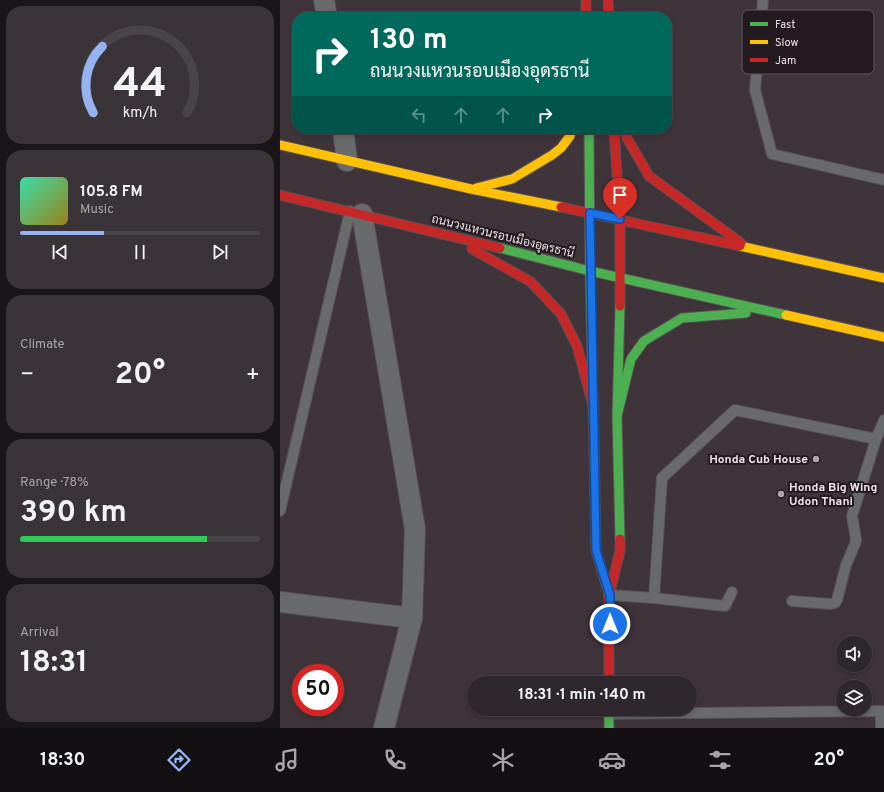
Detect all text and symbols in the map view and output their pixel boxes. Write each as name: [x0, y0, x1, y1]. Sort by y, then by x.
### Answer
legend: [742, 10, 874, 74]
text: Fast: [775, 18, 795, 32]
text: 130 m: [370, 23, 448, 59]
icon: right: [304, 28, 356, 80]
text: Slow: [775, 36, 798, 50]
text: Jam: [775, 54, 796, 68]
text: 44: [113, 59, 167, 112]
text: ถนนวงแหวนรอบเมืองอุดรธานี: [370, 61, 589, 84]
text: km/h: [123, 104, 157, 122]
icon: left: [408, 104, 430, 126]
icon: ahead: [450, 104, 472, 126]
icon: ahead: [492, 104, 514, 126]
icon: right: [534, 104, 556, 126]
pin: [603, 178, 637, 219]
text: 105.8 FM: [80, 183, 143, 202]
icon: arrive: [609, 184, 631, 206]
text: Music: [80, 202, 114, 218]
street label: ถนนวงแหวนรอบเมืองอุดรธานี: [430, 211, 576, 263]
icon: previous: [49, 241, 71, 263]
icon: pause: [129, 241, 151, 263]
icon: next: [209, 241, 231, 263]
text: Climate: [20, 337, 65, 353]
text: 20°: [115, 357, 165, 394]
text: −: [20, 362, 34, 389]
text: +: [246, 362, 260, 389]
place label: Honda Cub House: [709, 452, 808, 468]
marker: Honda Cub House: [811, 454, 821, 464]
text: Range · 78%: [20, 475, 89, 491]
place label: Honda Big Wing Udon Thani: [789, 480, 877, 510]
marker: Honda Big Wing Udon Thani: [776, 489, 786, 499]
text: 390 km: [20, 495, 127, 532]
position arrow: [589, 603, 631, 645]
text: Arrival: [20, 625, 59, 641]
map controls: [836, 636, 872, 716]
button: sound: [836, 636, 872, 672]
text: 18:31: [20, 645, 88, 682]
speed limit sign: 50: [292, 664, 344, 716]
button: layers: [836, 680, 872, 716]
text: 18:31 · 1 min · 140 m: [518, 686, 646, 705]
icon: directions: [165, 746, 193, 774]
icon: music: [273, 746, 301, 774]
icon: phone: [381, 746, 409, 774]
icon: climate: [489, 746, 517, 774]
icon: car: [598, 746, 626, 774]
icon: filters: [706, 746, 734, 774]
text: 18:30: [40, 749, 85, 772]
text: 20°: [814, 749, 844, 772]

